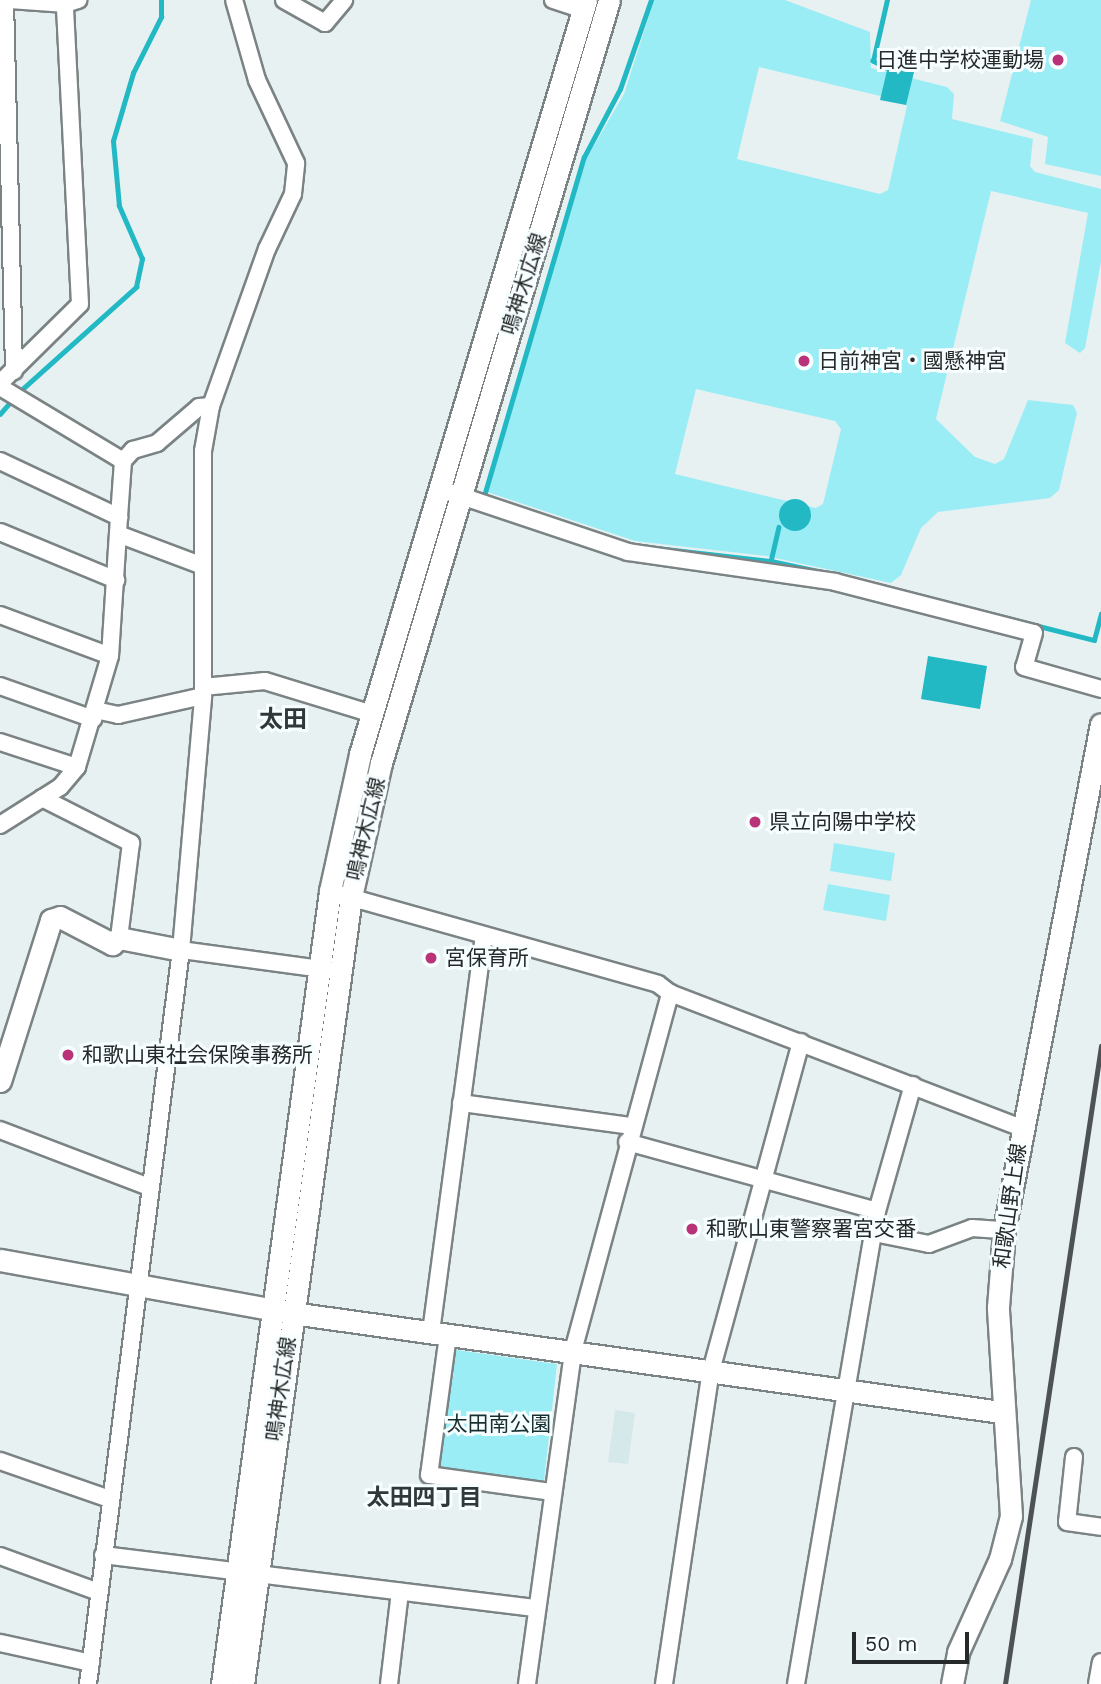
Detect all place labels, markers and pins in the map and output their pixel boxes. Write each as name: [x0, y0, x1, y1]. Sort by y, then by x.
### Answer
place label: 日進中学校運動場: [876, 47, 1044, 73]
marker: 日進中学校運動場: [1050, 52, 1066, 68]
place label: 日前神宮・國懸神宮: [818, 348, 1007, 374]
marker: 日前神宮・國懸神宮: [796, 353, 812, 369]
place label: 県立向陽中学校: [769, 809, 916, 835]
marker: 県立向陽中学校: [747, 814, 763, 830]
place label: 宮保育所: [445, 945, 529, 971]
marker: 宮保育所: [423, 950, 439, 966]
place label: 和歌山東社会保険事務所: [82, 1042, 313, 1068]
marker: 和歌山東社会保険事務所: [60, 1047, 76, 1063]
place label: 和歌山東警察署宮交番: [706, 1216, 916, 1242]
marker: 和歌山東警察署宮交番: [684, 1221, 700, 1237]

